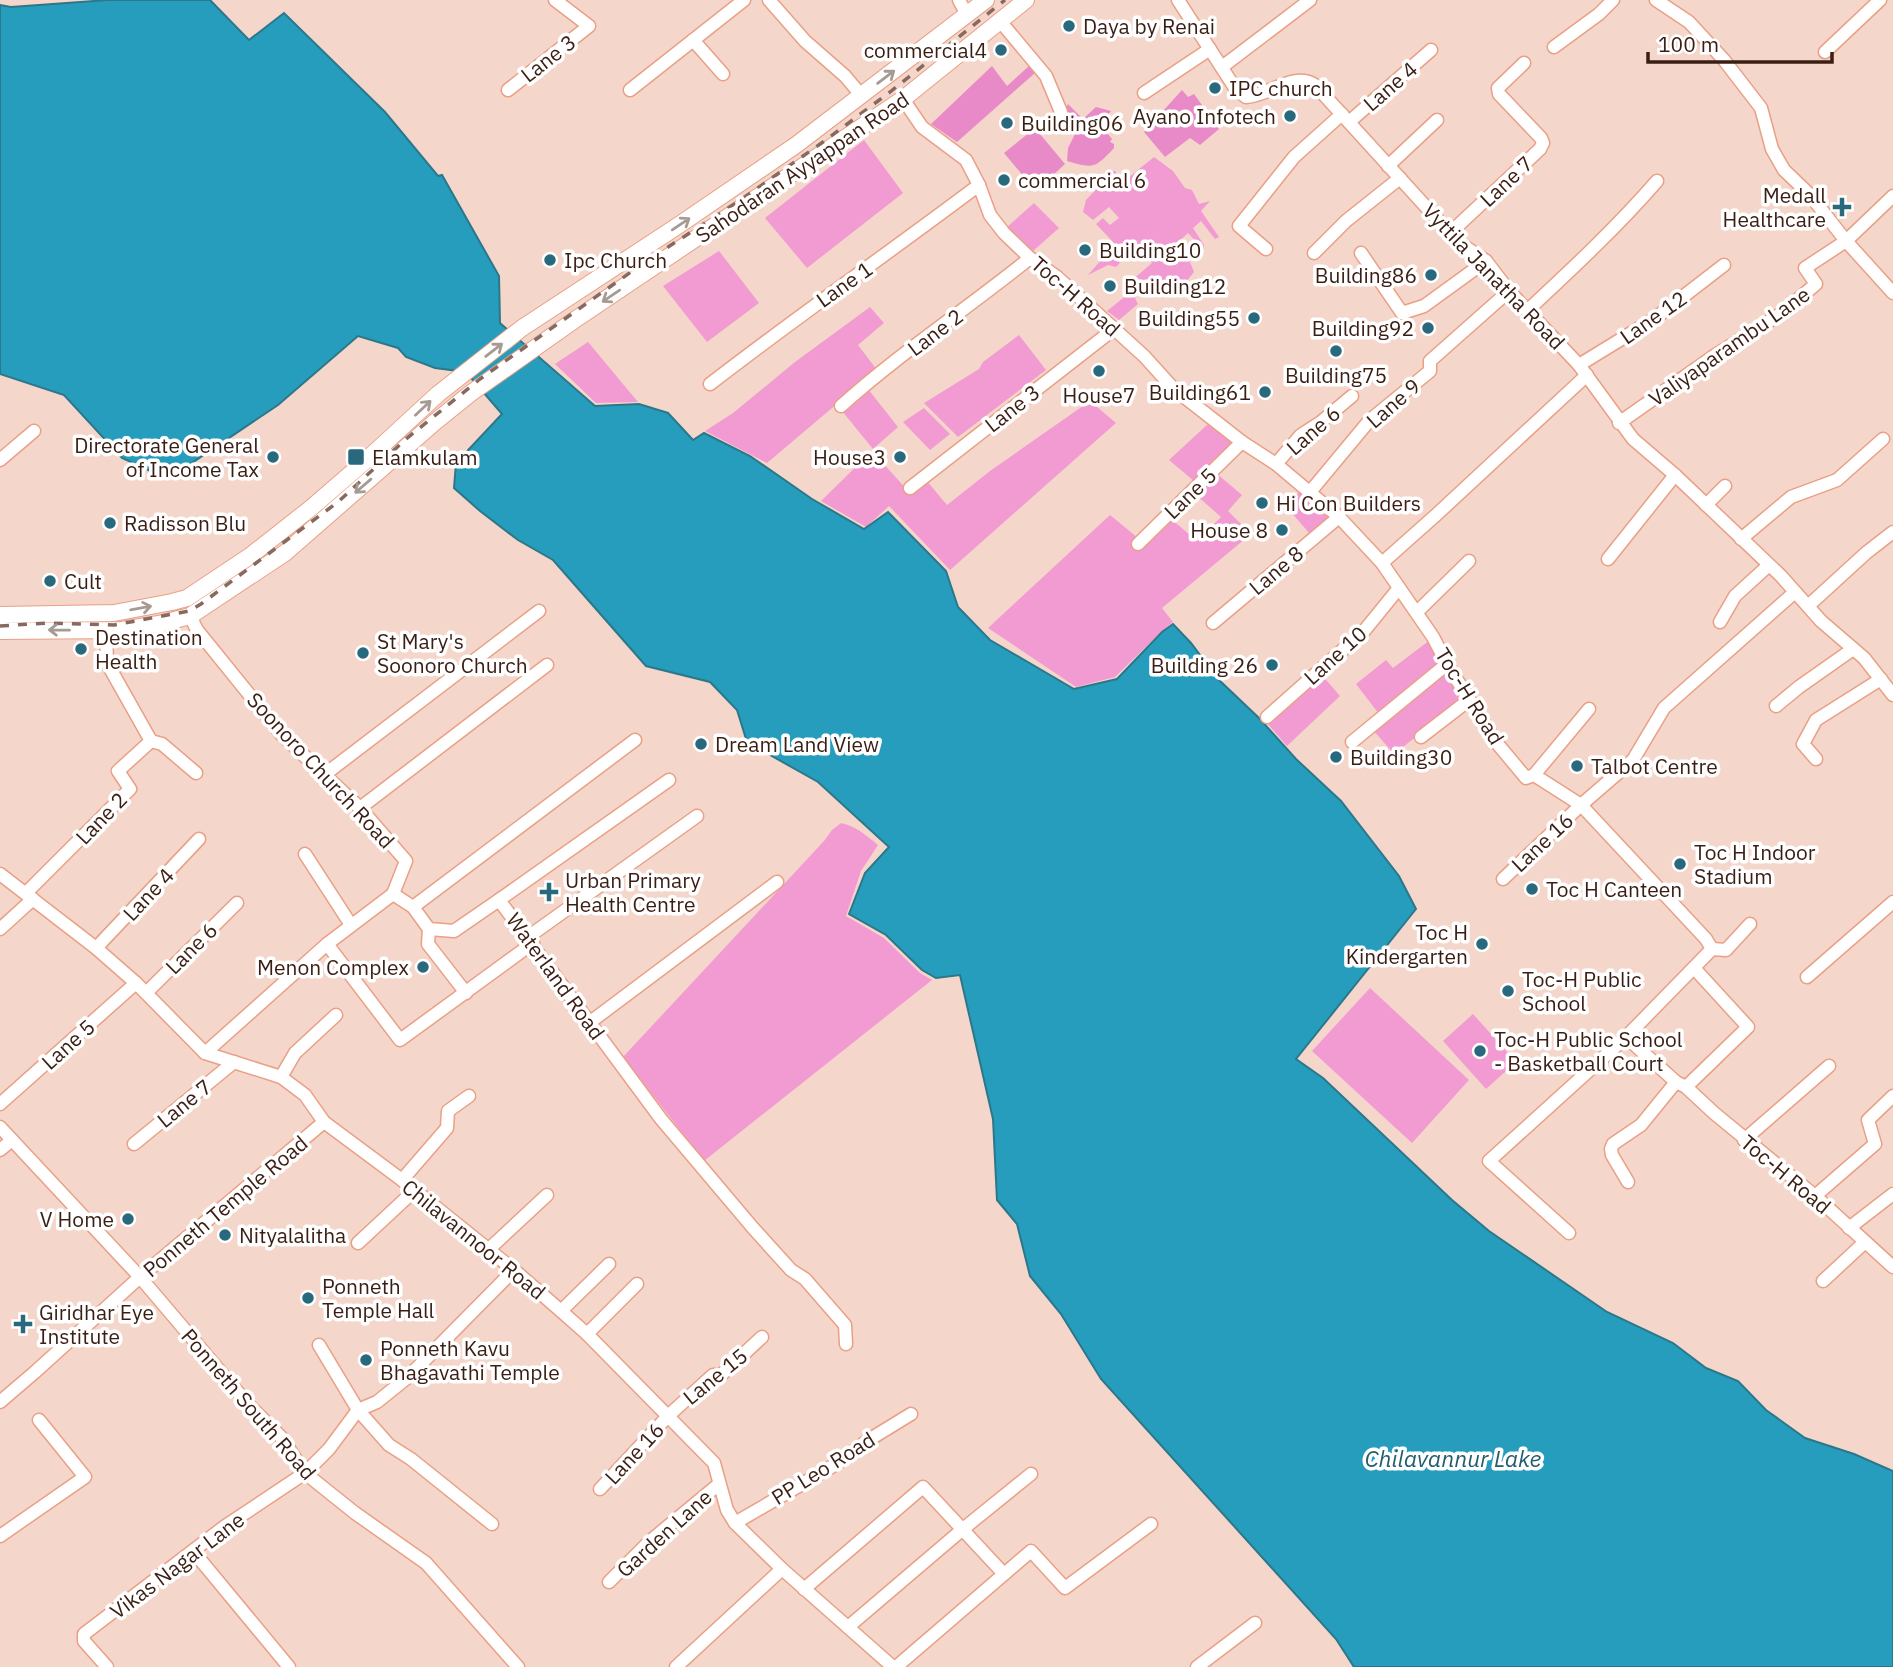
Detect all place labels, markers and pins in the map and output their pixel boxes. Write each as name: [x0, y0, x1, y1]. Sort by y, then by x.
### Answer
place label: Daya by Renai: [1083, 12, 1215, 40]
marker: Daya by Renai: [1061, 18, 1077, 34]
place label: commercial4: [864, 36, 987, 64]
marker: commercial4: [993, 42, 1009, 58]
place label: IPC church: [1229, 74, 1333, 102]
marker: IPC church: [1207, 80, 1223, 96]
place label: Ayano Infotech: [1133, 102, 1276, 130]
marker: Ayano Infotech: [1282, 108, 1298, 124]
place label: Building06: [1021, 109, 1123, 137]
marker: Building06: [999, 115, 1015, 131]
place label: commercial 6: [1018, 166, 1146, 194]
marker: commercial 6: [996, 172, 1012, 188]
place label: Medall Healthcare: [1723, 181, 1826, 233]
marker: Medall Healthcare: [1832, 197, 1852, 217]
place label: Building10: [1099, 236, 1201, 264]
marker: Building10: [1077, 242, 1093, 258]
place label: Ipc Church: [564, 246, 667, 274]
marker: Ipc Church: [542, 252, 558, 268]
place label: Building86: [1315, 261, 1417, 289]
marker: Building86: [1423, 267, 1439, 283]
place label: Building12: [1124, 272, 1226, 300]
marker: Building12: [1102, 278, 1118, 294]
place label: Building55: [1138, 304, 1240, 332]
marker: Building55: [1246, 310, 1262, 326]
place label: Building92: [1312, 314, 1414, 342]
marker: Building92: [1420, 320, 1436, 336]
marker: Building75: [1328, 343, 1344, 359]
place label: Building75: [1285, 361, 1387, 389]
marker: House7: [1091, 363, 1107, 379]
place label: Building61: [1149, 378, 1251, 406]
place label: House7: [1063, 381, 1135, 409]
marker: Building61: [1257, 384, 1273, 400]
place label: Directorate General of Income Tax: [74, 431, 259, 483]
place label: Elamkulam: [372, 443, 478, 471]
place label: House3: [813, 443, 886, 471]
marker: Elamkulam: [346, 447, 366, 467]
marker: Directorate General of Income Tax: [265, 449, 281, 465]
marker: House3: [892, 449, 908, 465]
place label: Hi Con Builders: [1276, 489, 1421, 517]
marker: Hi Con Builders: [1254, 495, 1270, 511]
place label: Radisson Blu: [124, 509, 246, 537]
marker: Radisson Blu: [102, 515, 118, 531]
place label: House 8: [1190, 516, 1268, 544]
marker: House 8: [1274, 522, 1290, 538]
place label: Cult: [64, 567, 102, 595]
marker: Cult: [42, 573, 58, 589]
place label: Destination Health: [95, 623, 203, 675]
place label: St Mary's Soonoro Church: [377, 627, 528, 679]
marker: Destination Health: [73, 641, 89, 657]
marker: St Mary's Soonoro Church: [355, 645, 371, 661]
place label: Building 26: [1151, 651, 1258, 679]
marker: Building 26: [1264, 657, 1280, 673]
place label: Dream Land View: [715, 730, 879, 758]
marker: Dream Land View: [693, 736, 709, 752]
place label: Building30: [1350, 743, 1452, 771]
marker: Building30: [1328, 749, 1344, 765]
place label: Talbot Centre: [1591, 752, 1718, 780]
marker: Talbot Centre: [1569, 758, 1585, 774]
place label: Toc H Indoor Stadium: [1694, 838, 1816, 890]
marker: Toc H Indoor Stadium: [1672, 856, 1688, 872]
place label: Urban Primary Health Centre: [565, 866, 701, 918]
place label: Toc H Canteen: [1546, 875, 1682, 903]
marker: Toc H Canteen: [1524, 881, 1540, 897]
marker: Urban Primary Health Centre: [539, 882, 559, 902]
place label: Toc H Kindergarten: [1346, 918, 1468, 970]
marker: Toc H Kindergarten: [1474, 936, 1490, 952]
place label: Menon Complex: [257, 953, 409, 981]
marker: Menon Complex: [415, 959, 431, 975]
place label: Toc-H Public School: [1522, 965, 1642, 1017]
marker: Toc-H Public School: [1500, 983, 1516, 999]
place label: Toc-H Public School - Basketball Court: [1494, 1025, 1683, 1077]
marker: Toc-H Public School - Basketball Court: [1472, 1043, 1488, 1059]
place label: V Home: [40, 1205, 114, 1233]
marker: V Home: [120, 1211, 136, 1227]
place label: Nityalalitha: [239, 1221, 346, 1249]
marker: Nityalalitha: [217, 1227, 233, 1243]
place label: Ponneth Temple Hall: [322, 1272, 435, 1324]
marker: Ponneth Temple Hall: [300, 1290, 316, 1306]
place label: Giridhar Eye Institute: [39, 1298, 154, 1350]
marker: Giridhar Eye Institute: [13, 1314, 33, 1334]
place label: Ponneth Kavu Bhagavathi Temple: [380, 1334, 560, 1386]
marker: Ponneth Kavu Bhagavathi Temple: [358, 1352, 374, 1368]

